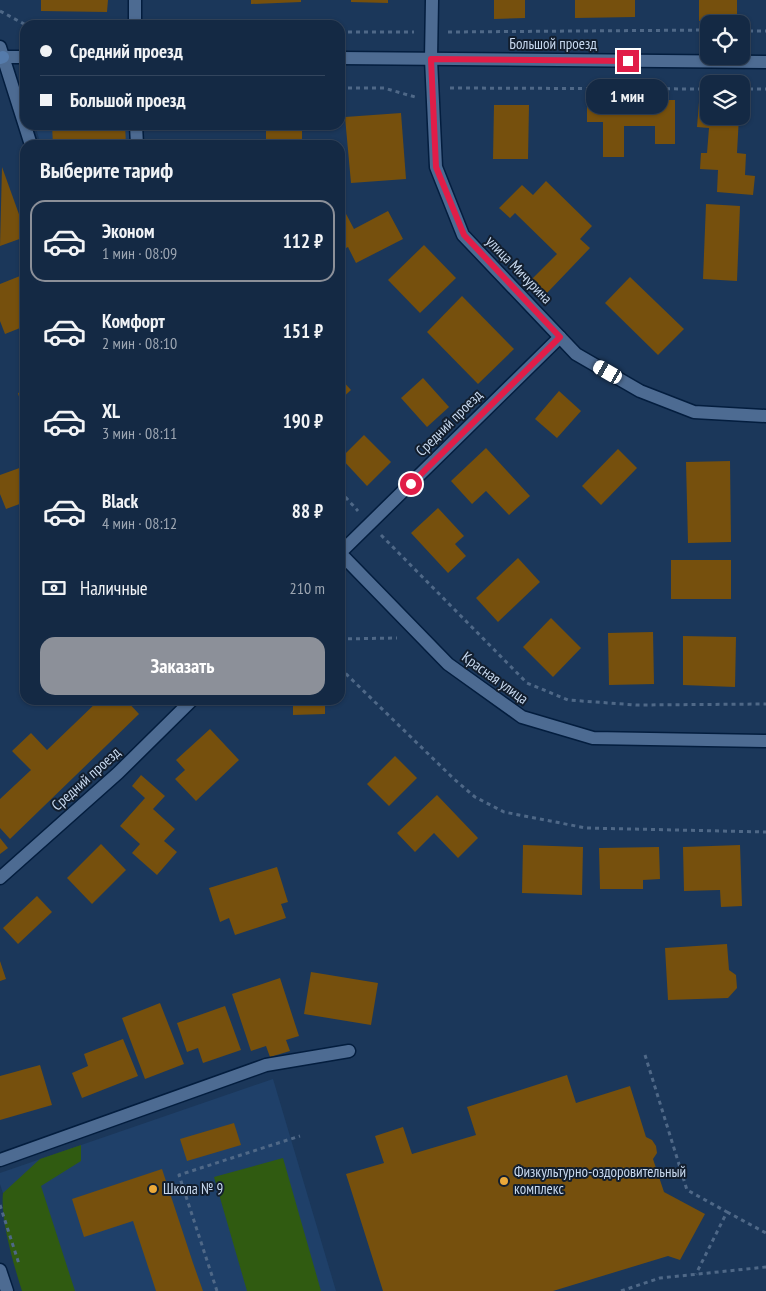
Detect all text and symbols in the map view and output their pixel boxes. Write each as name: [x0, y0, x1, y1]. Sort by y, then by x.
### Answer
map controls: [700, 15, 750, 125]
button: locate: [700, 15, 750, 65]
street label: Большой проезд: [509, 34, 597, 53]
text: Средний проезд: [70, 39, 183, 63]
route end: [617, 50, 639, 72]
button: layers: [700, 75, 750, 125]
callout: 1 мин: [587, 78, 669, 114]
text: 1 мин: [610, 86, 644, 106]
text: Большой проезд: [70, 88, 186, 112]
text: Выберите тариф: [40, 156, 173, 184]
icon: car: [42, 219, 87, 264]
text: Эконом: [102, 219, 155, 243]
text: 112 ₽: [283, 229, 323, 253]
street label: улица Мичурина: [482, 232, 557, 308]
text: 1 мин · 08:09: [102, 243, 177, 263]
icon: car: [42, 309, 87, 354]
text: Комфорт: [102, 309, 165, 333]
text: 151 ₽: [283, 319, 323, 343]
text: 2 мин · 08:10: [102, 333, 177, 353]
car: [591, 358, 624, 386]
street label: Средний проезд: [411, 385, 486, 460]
icon: car: [42, 399, 87, 444]
text: XL: [102, 399, 120, 423]
text: 190 ₽: [283, 409, 323, 433]
text: 3 мин · 08:11: [102, 423, 177, 443]
route start: [400, 473, 422, 495]
icon: car: [42, 489, 87, 534]
text: Black: [102, 489, 138, 513]
text: 88 ₽: [292, 499, 323, 523]
text: 4 мин · 08:12: [102, 513, 177, 533]
icon: cash: [40, 574, 68, 602]
text: Наличные: [80, 576, 148, 600]
text: 210 m: [290, 578, 325, 598]
button: Заказать: [40, 637, 325, 695]
street label: Красная улица: [458, 647, 532, 708]
street label: Средний проезд: [47, 742, 124, 815]
place label: Физкультурно-оздоровительный комплекс: [514, 1162, 686, 1198]
marker: Физкультурно-оздоровительный комплекс: [498, 1175, 510, 1187]
place label: Школа № 9: [163, 1179, 223, 1198]
marker: Школа № 9: [147, 1183, 159, 1195]

